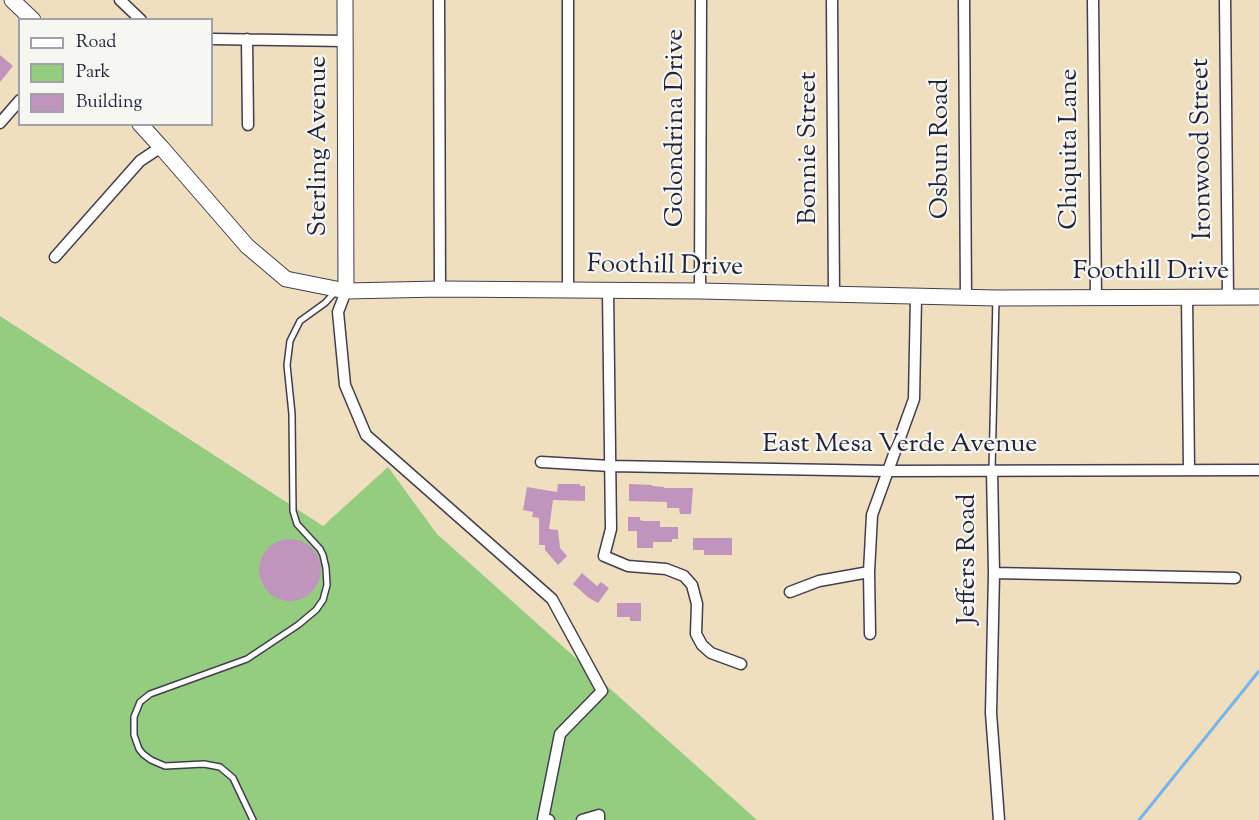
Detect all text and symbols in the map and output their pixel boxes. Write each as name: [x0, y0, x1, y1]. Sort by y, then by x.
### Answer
legend: [18, 18, 213, 126]
street label: Golondrina Drive: [662, 29, 694, 227]
text: Road: [76, 30, 116, 56]
street label: Sterling Avenue: [305, 56, 337, 236]
street label: Ironwood Street: [1187, 58, 1221, 240]
text: Park: [76, 60, 110, 86]
street label: Chiquita Lane: [1056, 68, 1088, 230]
street label: Bonnie Street: [795, 71, 827, 225]
street label: Osbun Road: [927, 79, 959, 219]
text: Building: [76, 90, 142, 116]
street label: Foothill Drive: [587, 251, 743, 285]
street label: Foothill Drive: [1073, 258, 1229, 290]
street label: East Mesa Verde Avenue: [763, 431, 1037, 463]
street label: Jeffers Road: [954, 494, 986, 624]

